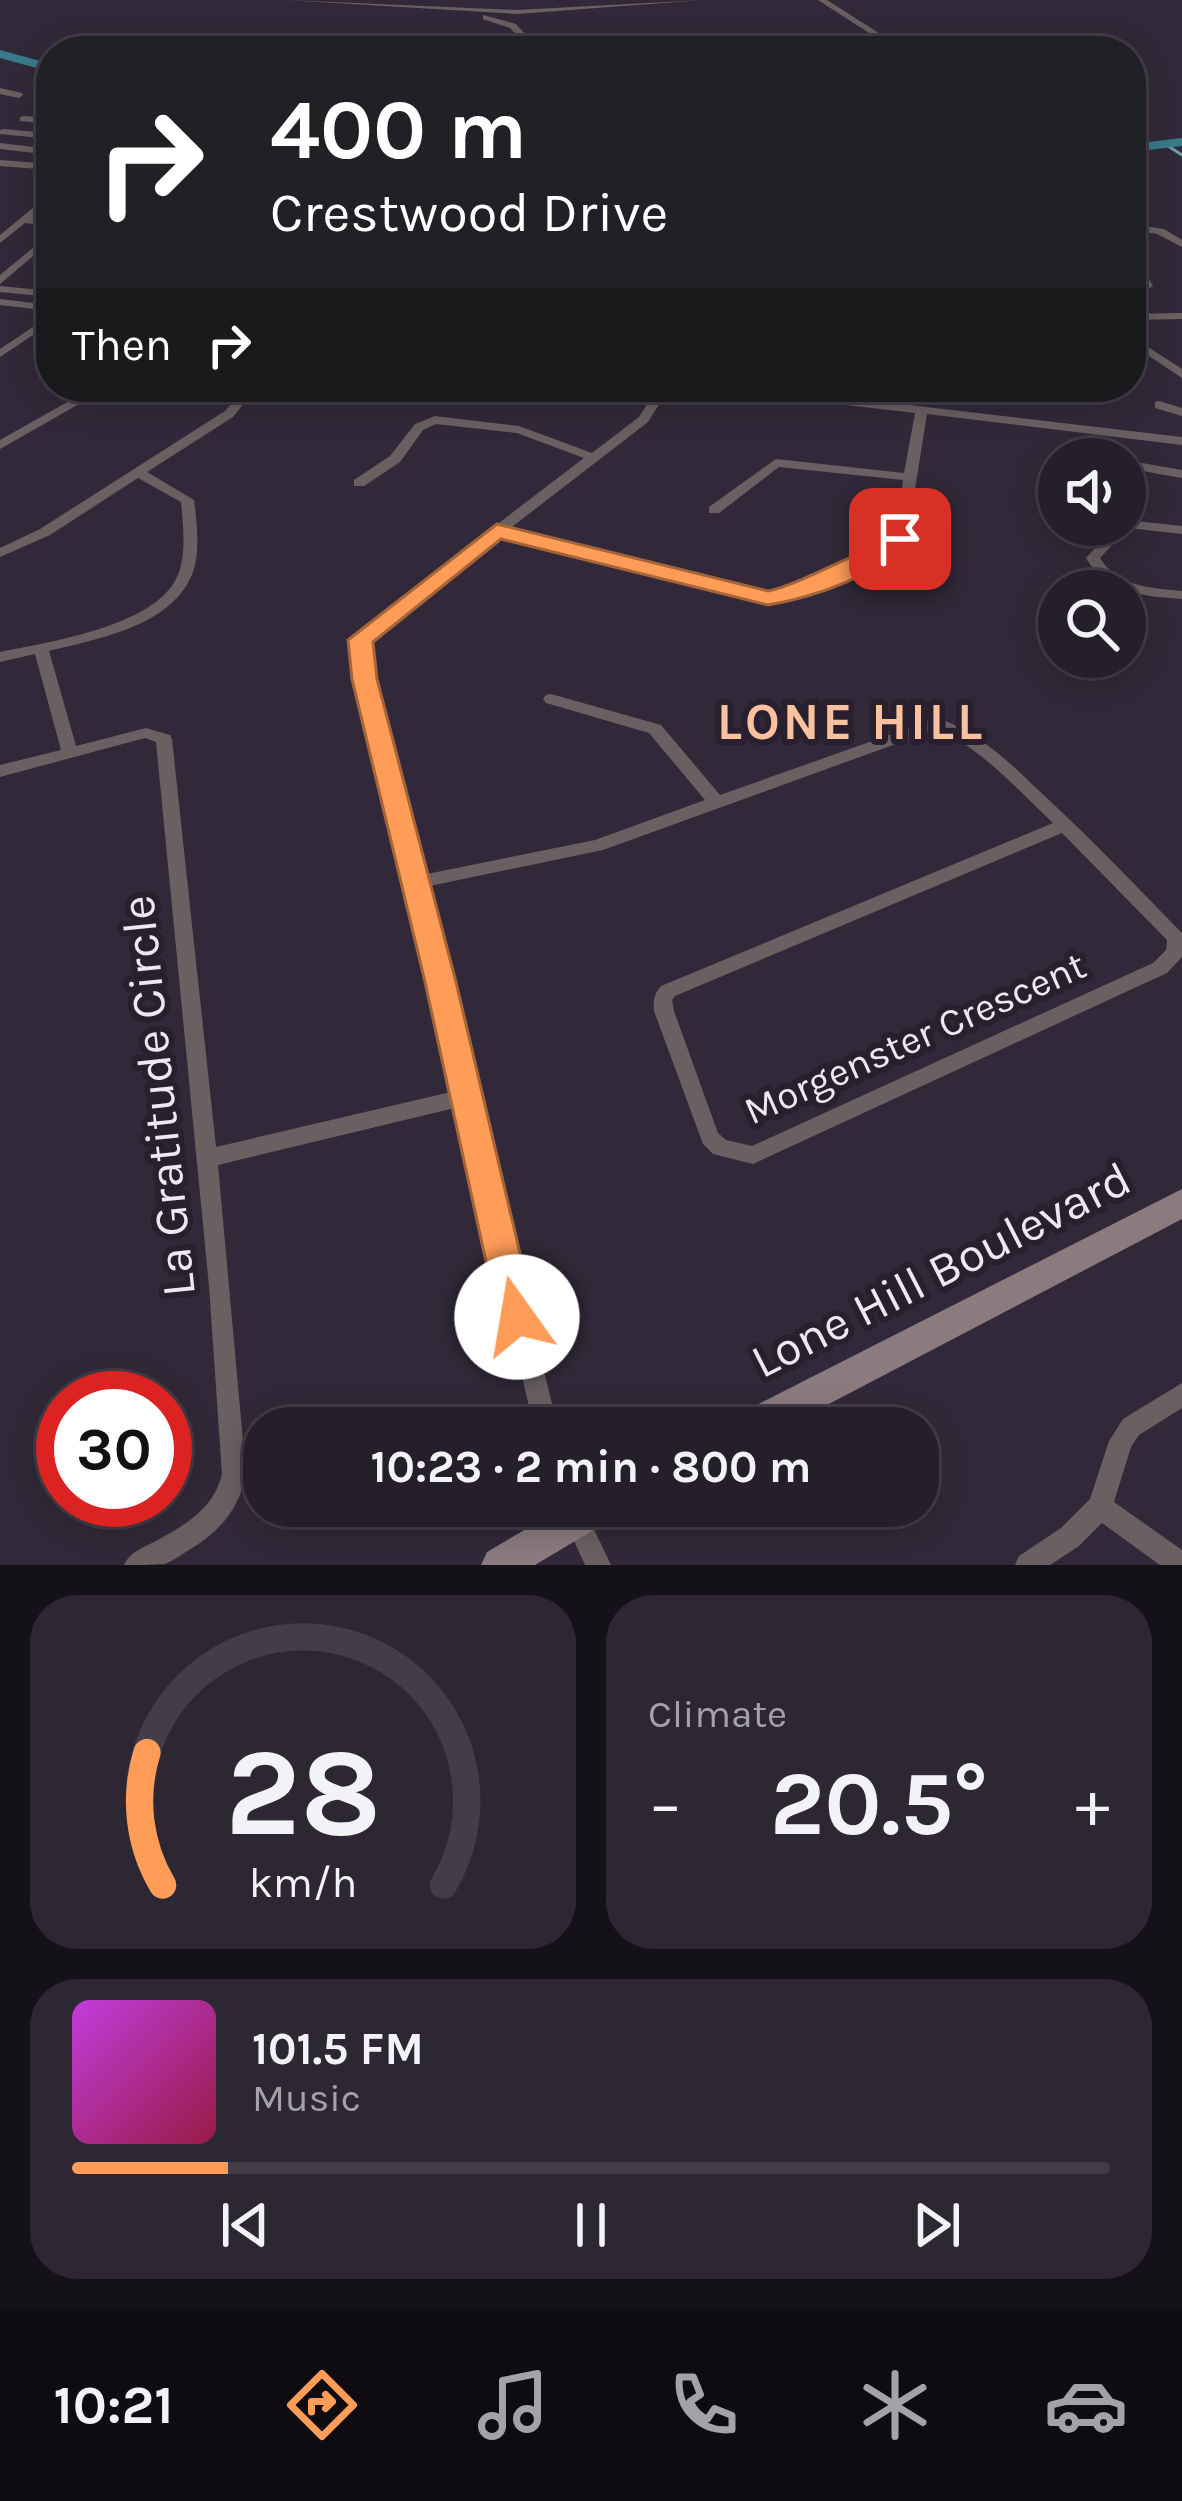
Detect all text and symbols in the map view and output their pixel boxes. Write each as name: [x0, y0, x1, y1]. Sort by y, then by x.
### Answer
text: 400 m: [270, 81, 527, 179]
icon: right: [72, 84, 228, 240]
text: Crestwood Drive: [270, 181, 668, 245]
icon: right: [196, 312, 262, 378]
text: Then: [72, 319, 172, 371]
map controls: [1038, 438, 1146, 678]
button: sound: [1038, 438, 1146, 546]
pin: [849, 488, 951, 590]
icon: arrive: [867, 506, 933, 572]
button: search: [1038, 570, 1146, 678]
district label: LONE HILL: [717, 692, 985, 752]
street label: La Gratitude Circle: [109, 893, 207, 1299]
street label: Morgenster Crescent: [737, 942, 1093, 1134]
street label: Lone Hill Boulevard: [742, 1150, 1140, 1390]
position arrow: [454, 1254, 580, 1380]
speed limit sign: 30: [36, 1371, 192, 1527]
text: 10:23 · 2 min · 800 m: [371, 1441, 811, 1493]
text: Climate: [648, 1691, 787, 1737]
text: 28: [225, 1720, 381, 1865]
text: 20.5°: [770, 1751, 988, 1857]
text: −: [648, 1765, 683, 1843]
text: +: [1075, 1765, 1110, 1843]
text: km/h: [249, 1858, 357, 1908]
text: 101.5 FM: [252, 2023, 424, 2075]
text: Music: [252, 2075, 361, 2121]
icon: previous: [212, 2192, 278, 2258]
icon: pause: [558, 2192, 624, 2258]
icon: next: [904, 2192, 970, 2258]
icon: directions: [280, 2363, 364, 2447]
icon: music: [471, 2363, 555, 2447]
icon: phone: [662, 2363, 746, 2447]
icon: climate: [853, 2363, 937, 2447]
icon: car: [1044, 2363, 1128, 2447]
text: 10:21: [54, 2373, 173, 2437]

